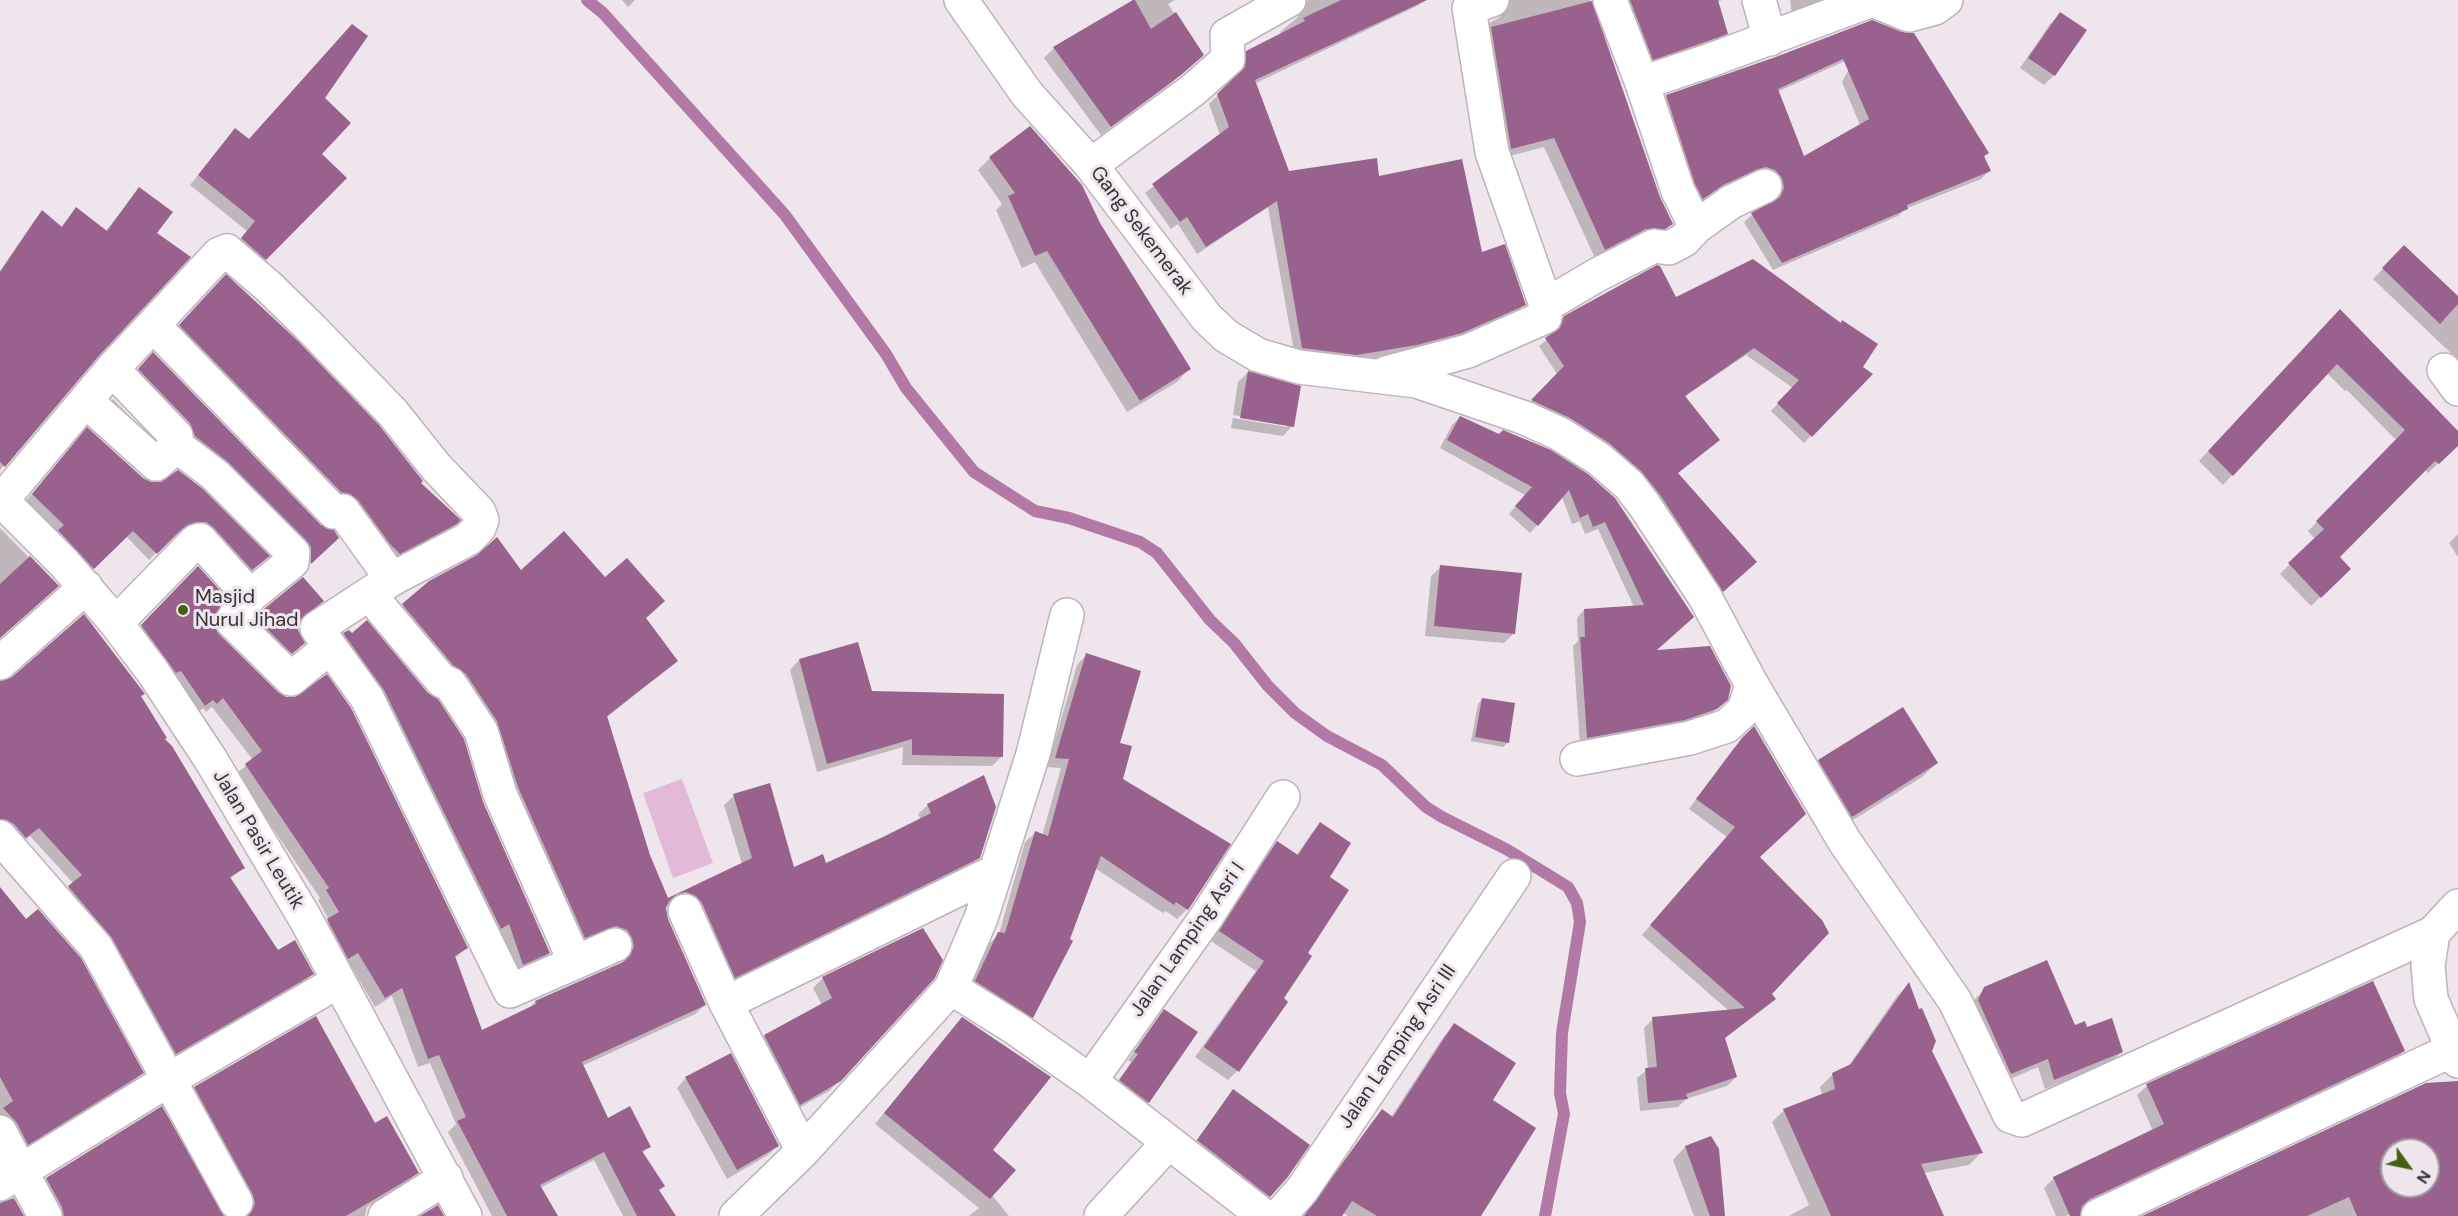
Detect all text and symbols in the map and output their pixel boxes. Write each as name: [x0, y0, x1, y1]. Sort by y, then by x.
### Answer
street label: Gang Sekemerak: [1085, 162, 1197, 300]
place label: Masjid Nurul Jihad: [195, 586, 299, 633]
marker: Masjid Nurul Jihad: [176, 603, 190, 617]
street label: Jalan Pasir Leutik: [207, 766, 309, 914]
street label: Jalan Lamping Asri I: [1126, 858, 1250, 1022]
street label: Jalan Lamping Asri III: [1334, 961, 1462, 1133]
north arrow: [2380, 1138, 2440, 1198]
text: N: [2412, 1166, 2436, 1188]

